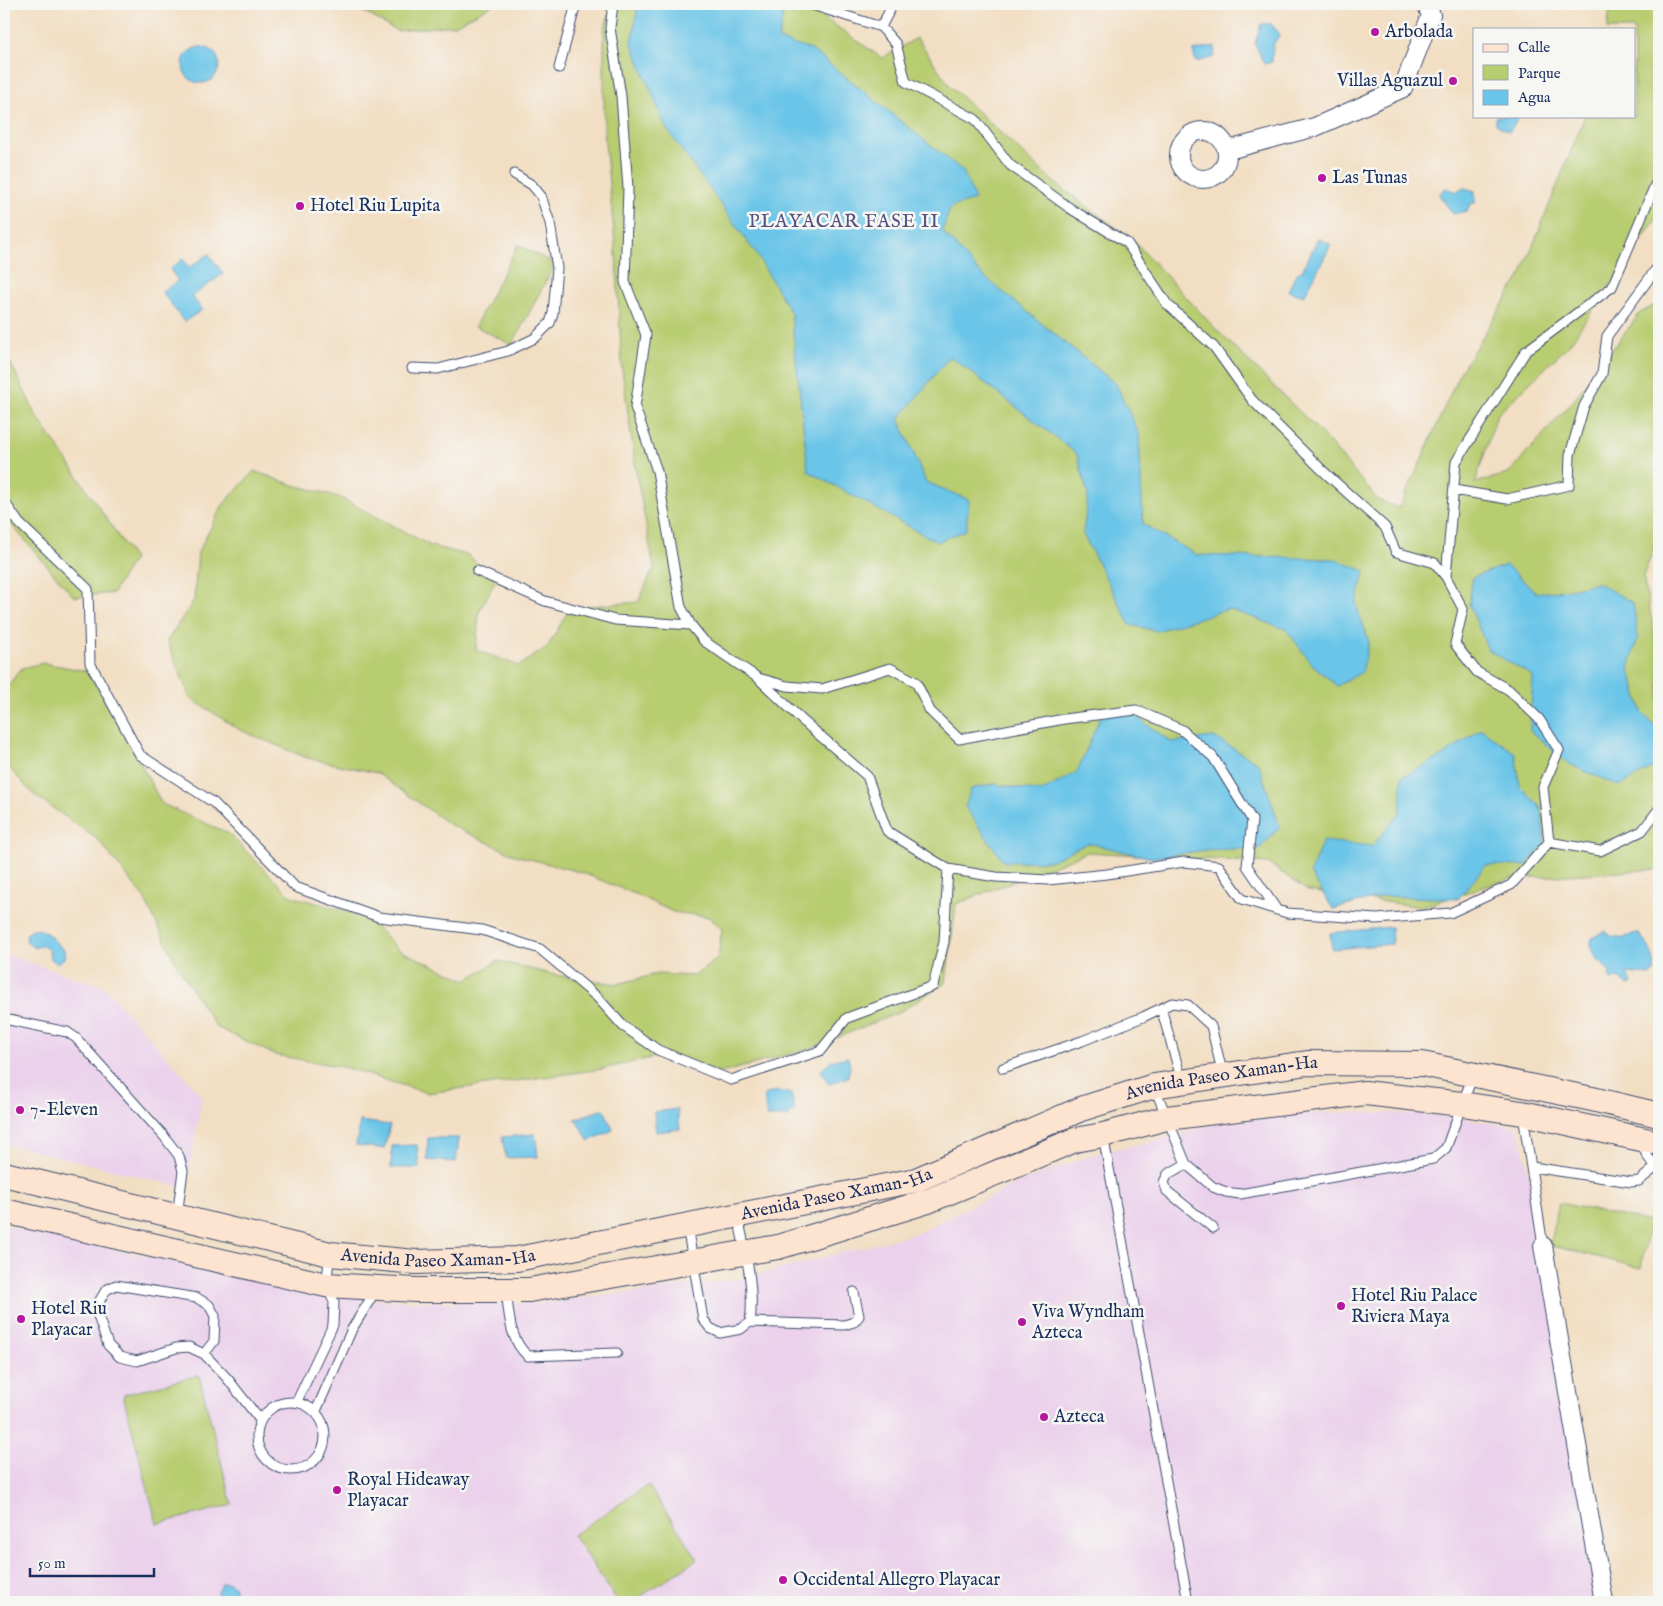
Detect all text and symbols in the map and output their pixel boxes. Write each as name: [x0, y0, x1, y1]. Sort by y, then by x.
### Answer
place label: Arbolada: [1384, 21, 1453, 44]
marker: Arbolada: [1369, 26, 1381, 38]
legend: [1473, 28, 1636, 118]
text: Calle: [1518, 38, 1550, 57]
text: Parque: [1518, 64, 1561, 83]
place label: Villas Aguazul: [1336, 70, 1443, 93]
marker: Villas Aguazul: [1447, 75, 1459, 87]
text: Agua: [1517, 88, 1551, 107]
place label: Las Tunas: [1332, 167, 1407, 190]
marker: Las Tunas: [1316, 172, 1328, 184]
place label: Hotel Riu Lupita: [310, 195, 441, 218]
marker: Hotel Riu Lupita: [294, 200, 306, 212]
district label: PLAYACAR FASE II: [749, 210, 939, 234]
street label: Avenida Paseo Xaman-Ha: [1121, 1051, 1318, 1106]
place label: 7-Eleven: [30, 1099, 99, 1122]
marker: 7-Eleven: [14, 1104, 26, 1116]
street label: Avenida Paseo Xaman-Ha: [738, 1163, 936, 1226]
street label: Avenida Paseo Xaman-Ha: [339, 1243, 538, 1274]
place label: Hotel Riu Palace Riviera Maya: [1351, 1285, 1478, 1329]
place label: Hotel Riu Playacar: [31, 1298, 107, 1342]
marker: Hotel Riu Palace Riviera Maya: [1335, 1300, 1347, 1312]
place label: Viva Wyndham Azteca: [1031, 1301, 1144, 1345]
marker: Hotel Riu Playacar: [15, 1313, 27, 1325]
marker: Viva Wyndham Azteca: [1016, 1316, 1028, 1328]
place label: Azteca: [1053, 1406, 1105, 1429]
marker: Azteca: [1038, 1411, 1050, 1423]
place label: Royal Hideaway Playacar: [347, 1469, 470, 1513]
marker: Royal Hideaway Playacar: [331, 1484, 343, 1496]
scale bar: [30, 1546, 154, 1578]
text: 50 m: [38, 1554, 66, 1573]
place label: Occidental Allegro Playacar: [793, 1569, 1000, 1592]
marker: Occidental Allegro Playacar: [777, 1574, 789, 1586]

